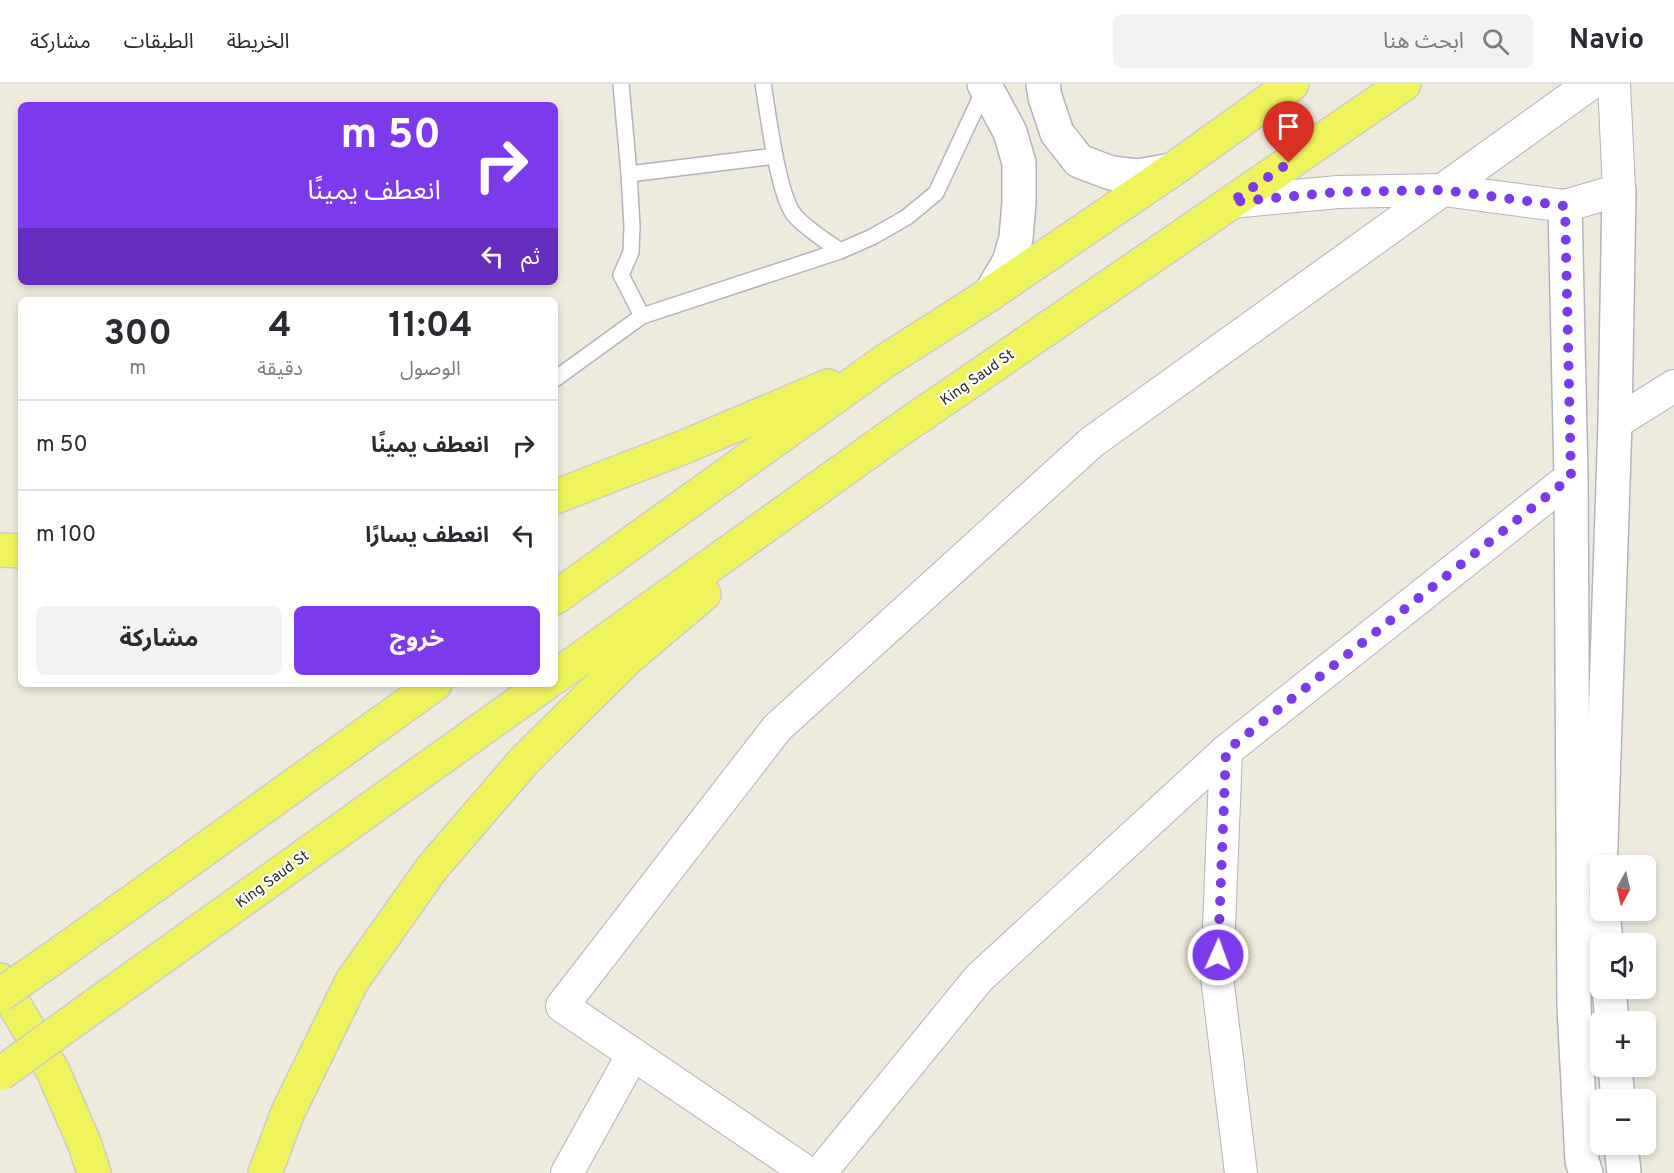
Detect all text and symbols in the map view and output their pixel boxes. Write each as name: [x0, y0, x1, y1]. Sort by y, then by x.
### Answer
search box: [1113, 14, 1533, 68]
text: Navio: [1569, 23, 1644, 59]
icon: search: [1479, 25, 1512, 58]
text: مشاركة: [30, 29, 91, 56]
text: الطبقات: [124, 29, 194, 56]
text: الخريطة: [227, 29, 290, 56]
text: ابحث هنا: [1383, 29, 1464, 56]
pin: [1263, 101, 1314, 163]
text: 50 m: [341, 110, 441, 163]
icon: arrive: [1272, 110, 1305, 143]
icon: right: [462, 126, 540, 204]
text: انعطف يمينًا: [307, 175, 441, 209]
icon: left: [476, 240, 509, 273]
text: ثم: [521, 245, 540, 272]
text: 4: [269, 304, 292, 350]
text: 11:04: [388, 304, 473, 350]
text: 300: [103, 312, 172, 358]
street label: King Saud St: [937, 346, 1019, 411]
text: m: [129, 356, 146, 382]
text: دقيقة: [257, 357, 303, 383]
text: الوصول: [400, 357, 461, 383]
icon: right: [507, 429, 540, 462]
text: 50 m: [36, 432, 88, 459]
text: انعطف يمينًا: [371, 433, 489, 460]
icon: left: [507, 519, 540, 552]
text: 100 m: [36, 522, 96, 549]
text: انعطف يسارًا: [365, 523, 489, 550]
button: مشاركة: [36, 606, 282, 675]
button: خروج: [294, 606, 540, 675]
street label: King Saud St: [232, 847, 313, 913]
north arrow: [1590, 855, 1656, 921]
map controls: [1590, 855, 1656, 1155]
position arrow: [1186, 923, 1250, 987]
button: sound: [1590, 933, 1656, 999]
button: +: [1590, 1011, 1656, 1077]
button: −: [1590, 1089, 1656, 1155]

